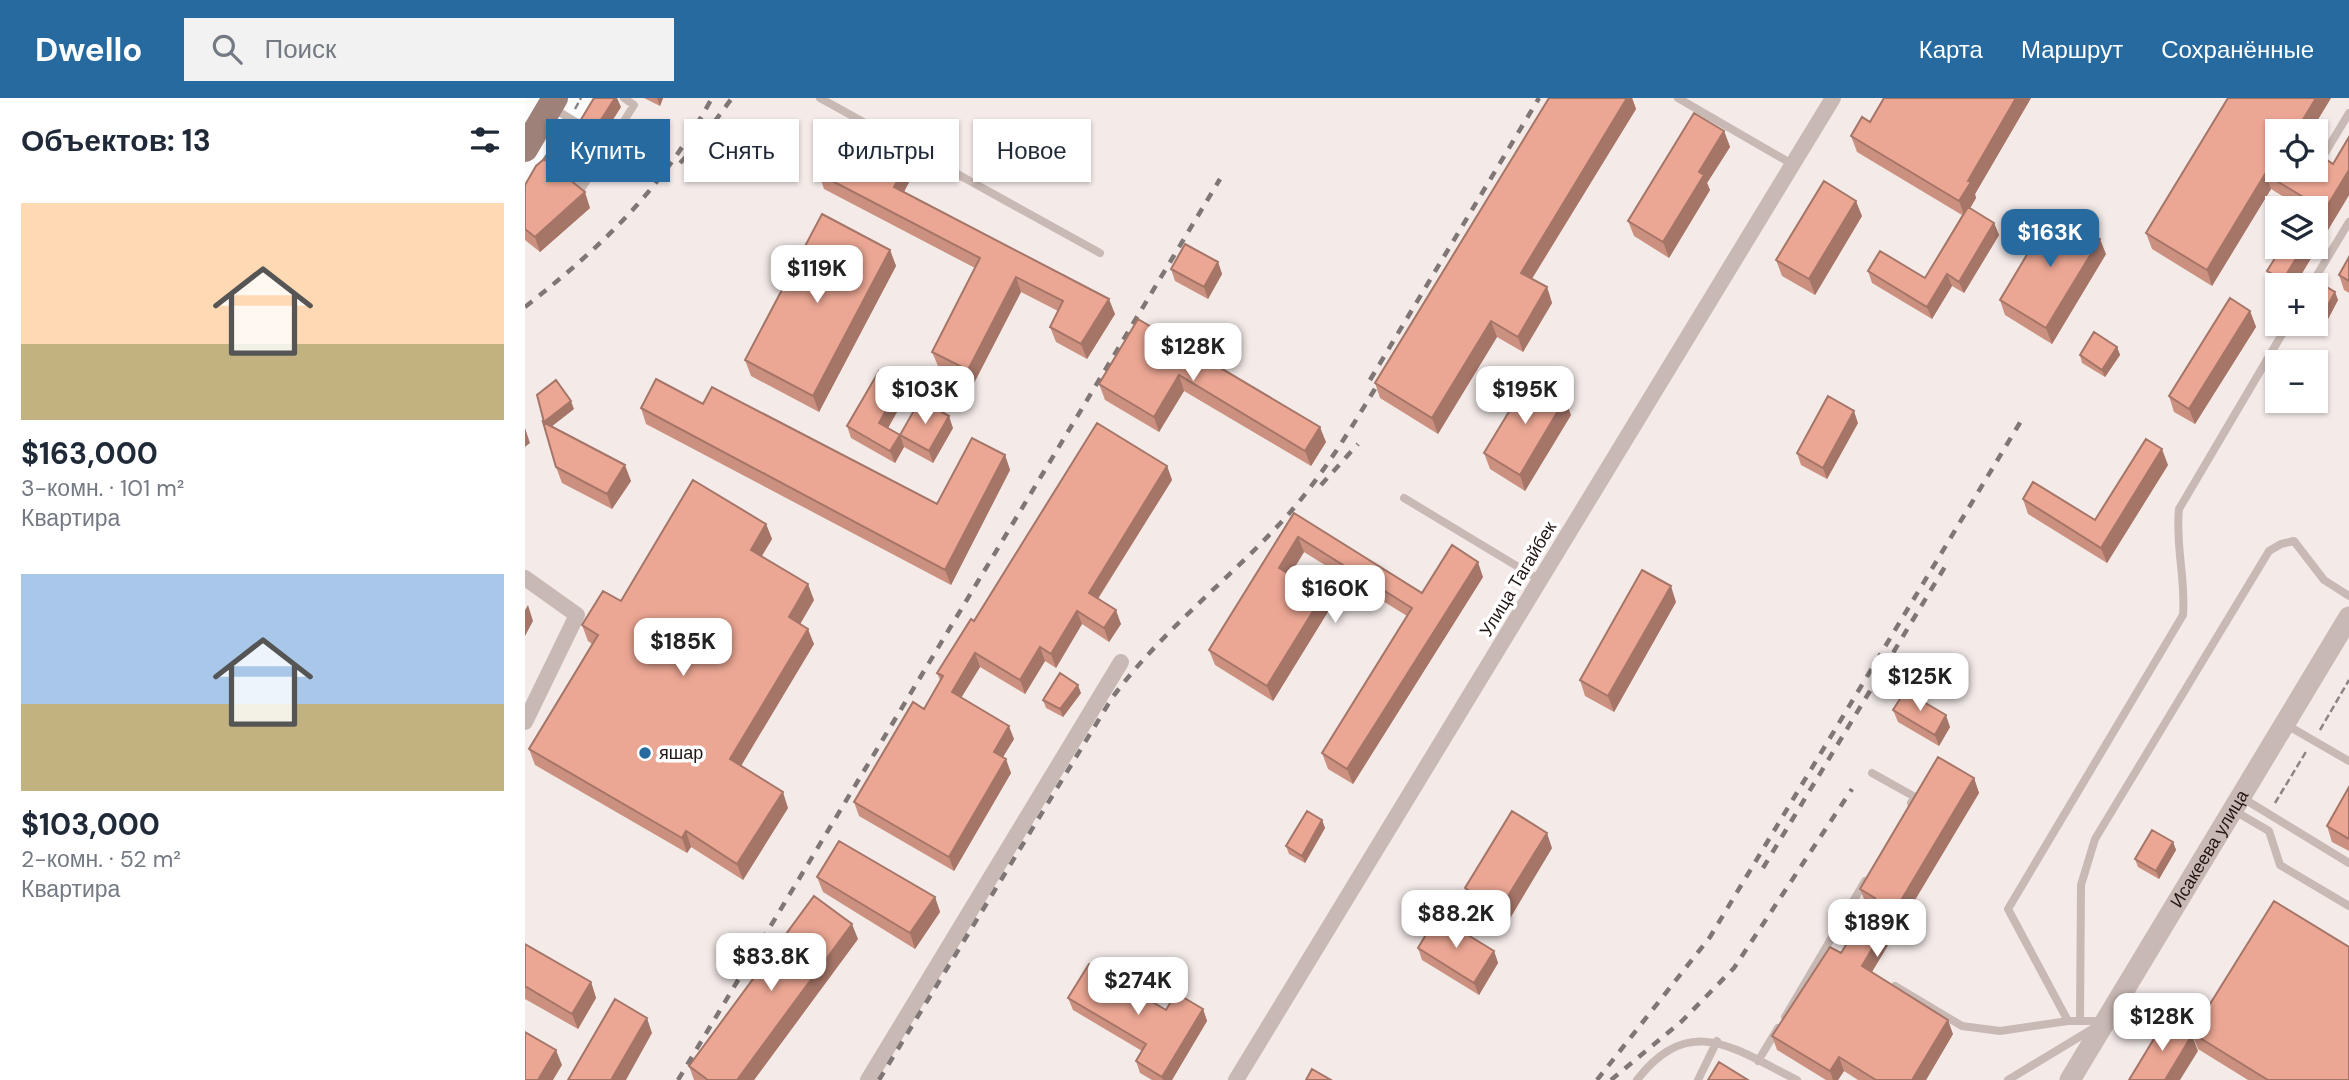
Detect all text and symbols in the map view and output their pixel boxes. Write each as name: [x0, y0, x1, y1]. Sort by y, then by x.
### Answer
search box: [184, 18, 674, 81]
text: Dwello: [35, 28, 142, 71]
icon: search: [208, 30, 246, 68]
text: Поиск: [264, 32, 337, 66]
text: Карта: [1919, 34, 1983, 65]
text: Маршрут: [2021, 34, 2123, 65]
text: Сохранённые: [2161, 34, 2314, 65]
chip: Купить: [546, 119, 670, 182]
chip: Снять: [684, 119, 799, 182]
chip: Фильтры: [813, 119, 959, 182]
chip: Новое: [973, 119, 1091, 182]
map controls: [2265, 119, 2328, 413]
button: locate: [2265, 119, 2328, 182]
text: Объектов: 13: [21, 121, 211, 160]
icon: filters: [466, 121, 504, 159]
button: layers: [2265, 196, 2328, 259]
pin: $163K: [2001, 209, 2099, 269]
text: $163K: [2017, 217, 2083, 247]
pin: $119K: [768, 246, 866, 305]
icon: home: [200, 248, 326, 374]
text: $119K: [787, 253, 847, 283]
button: +: [2265, 273, 2328, 336]
pin: $128K: [1144, 324, 1242, 383]
text: $128K: [1161, 331, 1225, 361]
button: −: [2265, 350, 2328, 413]
pin: $103K: [876, 366, 974, 426]
pin: $195K: [1476, 366, 1574, 426]
text: $103K: [891, 374, 959, 404]
text: $195K: [1492, 374, 1558, 404]
text: $163,000: [21, 434, 158, 473]
text: 3-комн. · 101 m²: [21, 473, 184, 503]
text: Квартира: [21, 503, 120, 533]
street label: Улица Тагайбек: [1474, 517, 1562, 641]
pin: $160K: [1286, 566, 1384, 625]
text: $160K: [1301, 573, 1369, 603]
pin: $185K: [634, 618, 732, 678]
icon: home: [200, 619, 326, 745]
text: $185K: [650, 626, 716, 656]
pin: $125K: [1871, 654, 1969, 713]
text: $125K: [1888, 661, 1952, 691]
place label: яшар: [659, 741, 703, 765]
marker: яшар: [637, 745, 653, 761]
street label: Исакеева улица: [2165, 784, 2255, 912]
text: $103,000: [21, 805, 160, 844]
text: 2-комн. · 52 m²: [21, 844, 181, 874]
text: Квартира: [21, 874, 120, 904]
pin: $88.2K: [1399, 890, 1513, 950]
text: $88.2K: [1417, 898, 1495, 928]
pin: $189K: [1828, 900, 1926, 959]
text: $189K: [1844, 907, 1910, 937]
pin: $83.8K: [714, 934, 828, 993]
text: $83.8K: [732, 941, 810, 971]
pin: $274K: [1089, 958, 1187, 1017]
text: $274K: [1104, 965, 1172, 995]
pin: $128K: [2113, 993, 2211, 1053]
text: $128K: [2130, 1001, 2194, 1031]

